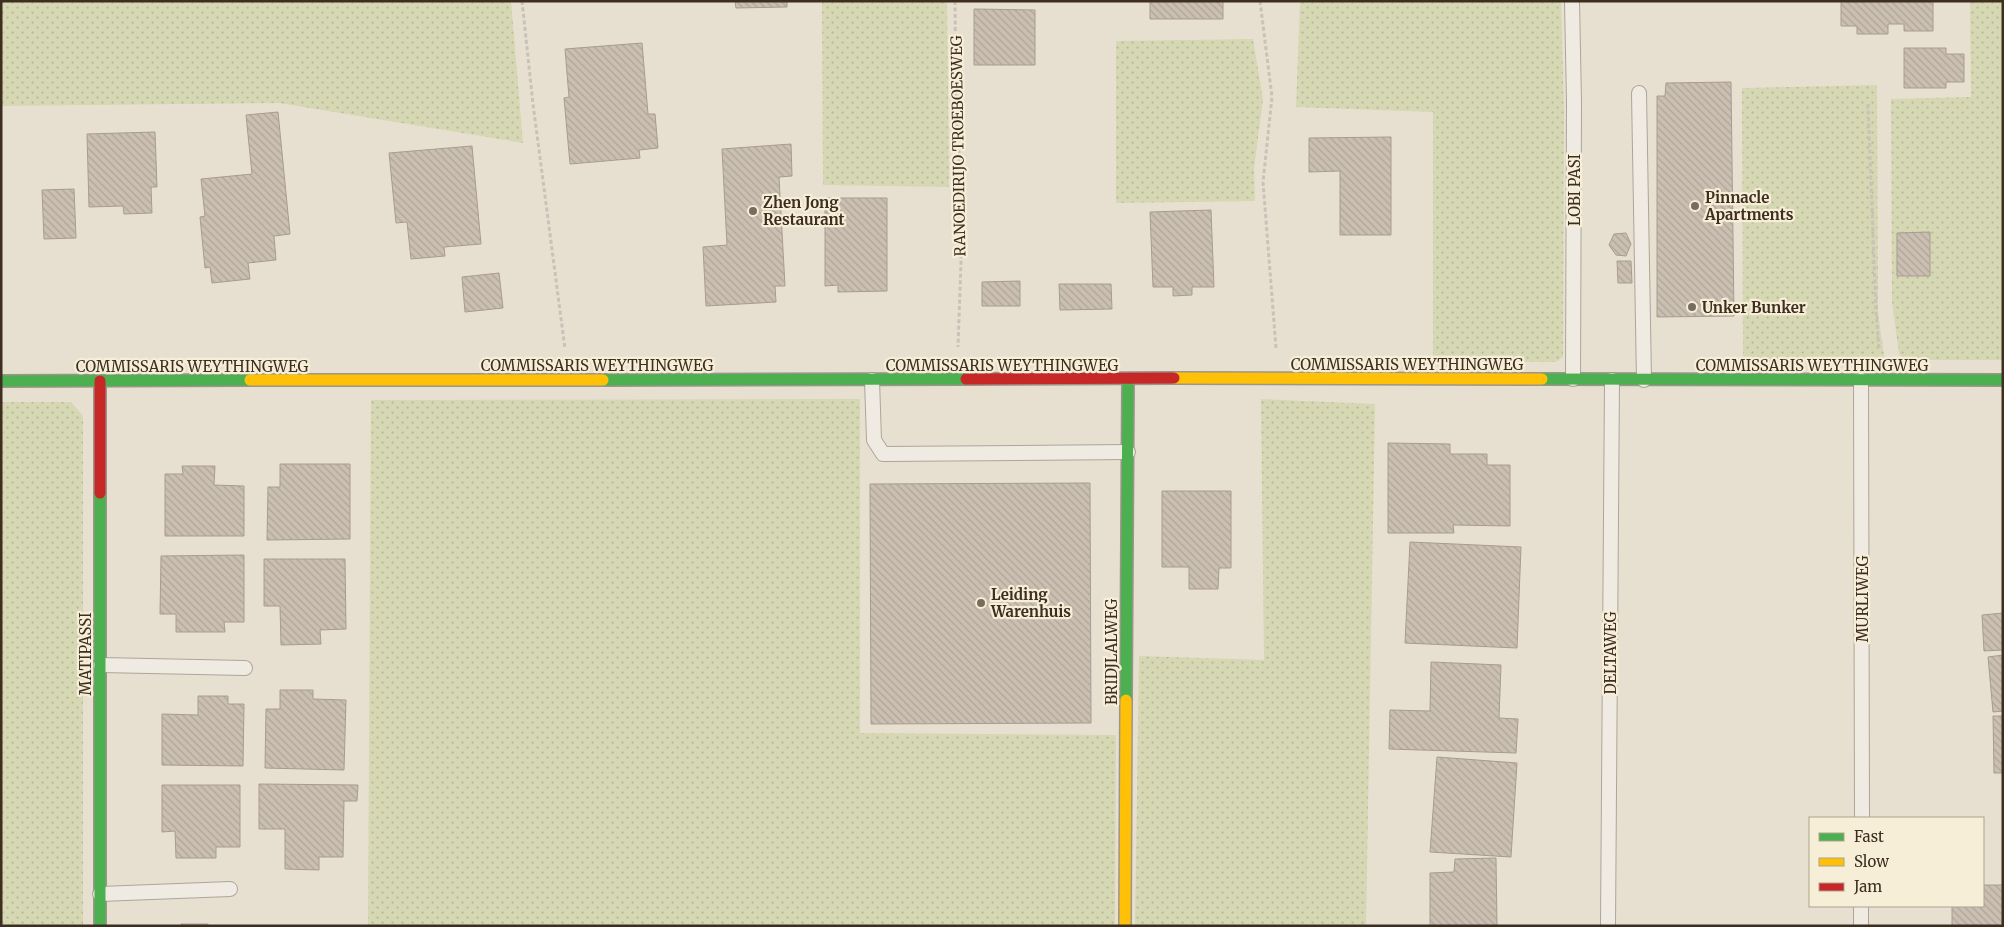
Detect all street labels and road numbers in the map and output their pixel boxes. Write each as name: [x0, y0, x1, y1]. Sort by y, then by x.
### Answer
street label: RANOEDIRIJO TROEBOESWEG: [947, 35, 969, 257]
street label: LOBI PASI: [1565, 154, 1584, 226]
street label: COMMISSARIS WEYTHINGWEG: [1291, 355, 1523, 374]
street label: COMMISSARIS WEYTHINGWEG: [481, 356, 713, 375]
street label: COMMISSARIS WEYTHINGWEG: [886, 356, 1118, 375]
street label: COMMISSARIS WEYTHINGWEG: [1696, 356, 1928, 375]
street label: COMMISSARIS WEYTHINGWEG: [76, 357, 308, 376]
street label: MURLIWEG: [1853, 556, 1872, 642]
street label: BRIDJLALWEG: [1102, 599, 1121, 705]
street label: DELTAWEG: [1601, 611, 1620, 694]
street label: MATIPASSI: [76, 612, 95, 696]

